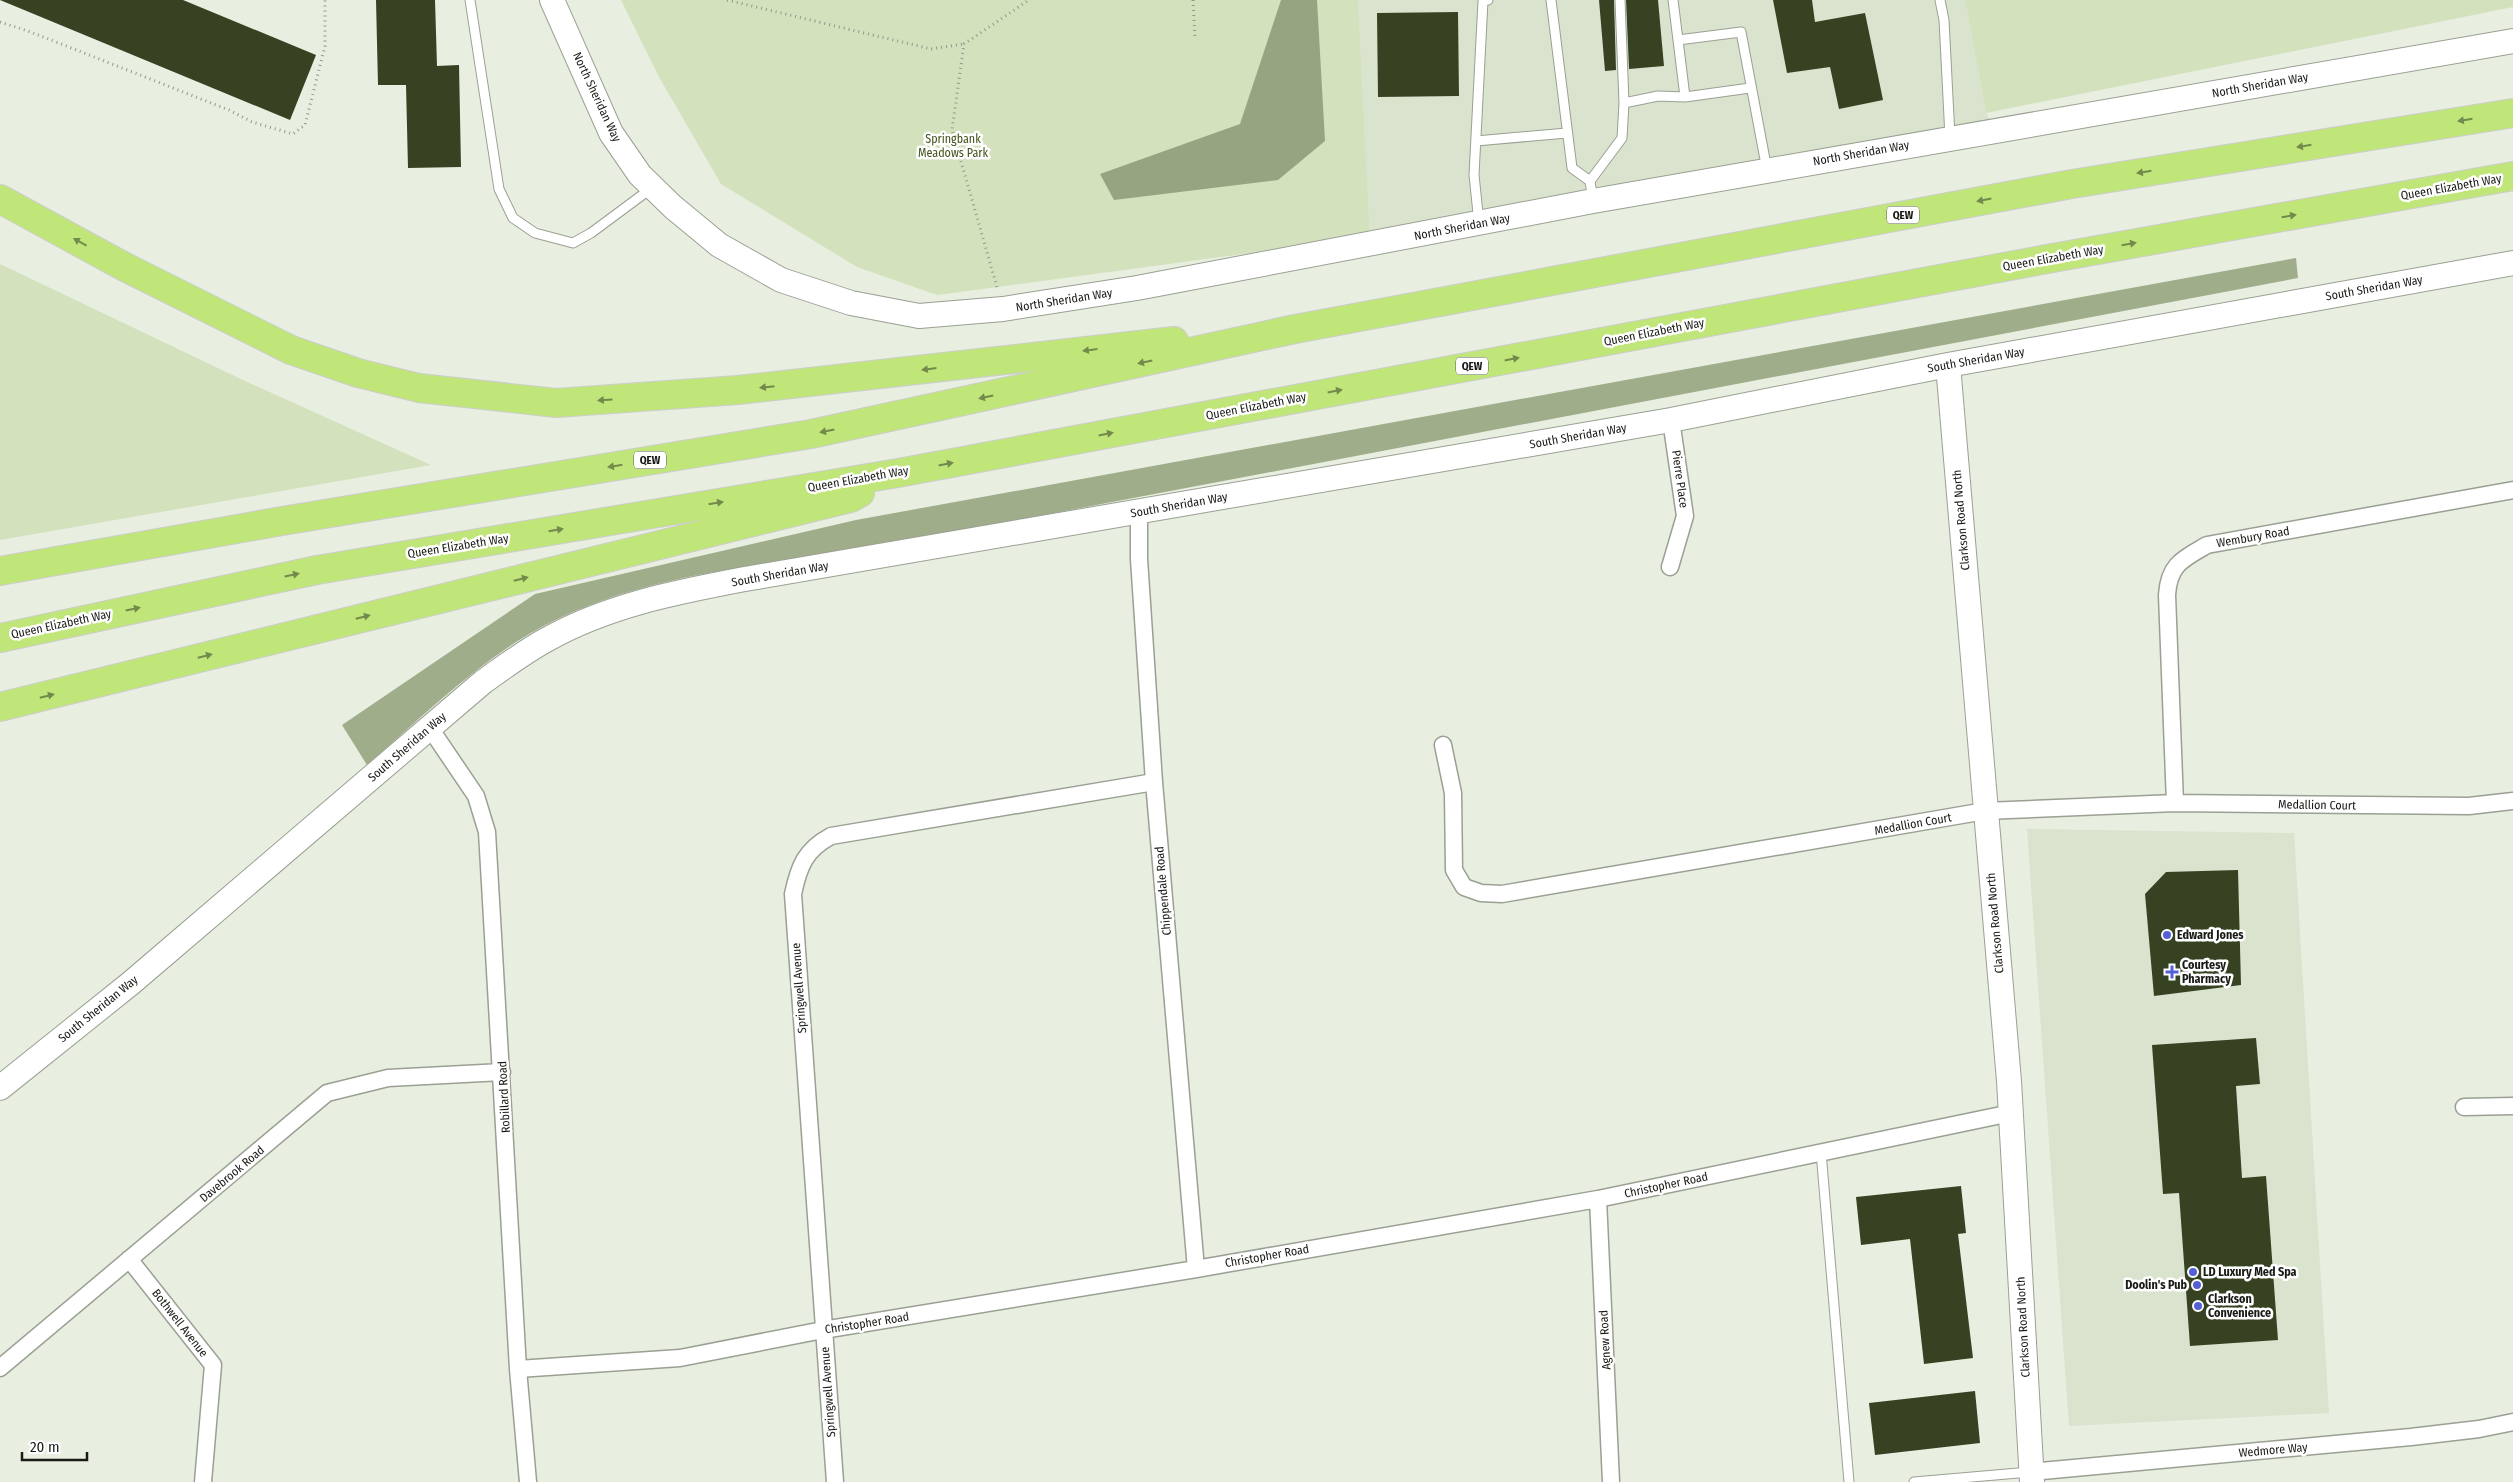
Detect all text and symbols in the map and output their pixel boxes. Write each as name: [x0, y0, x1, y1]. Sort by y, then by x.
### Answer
street label: North Sheridan Way: [570, 50, 624, 145]
street label: North Sheridan Way: [2211, 70, 2310, 100]
one-way arrow: [2457, 117, 2473, 125]
park label: Springbank Meadows Park: [918, 132, 988, 160]
street label: North Sheridan Way: [1812, 138, 1911, 168]
one-way arrow: [2296, 143, 2312, 151]
one-way arrow: [2136, 168, 2152, 176]
street label: Queen Elizabeth Way: [2400, 171, 2503, 203]
one-way arrow: [1976, 196, 1992, 204]
road number: QEW: [1887, 206, 1919, 224]
street label: North Sheridan Way: [1413, 211, 1512, 243]
one-way arrow: [2281, 211, 2297, 219]
one-way arrow: [73, 238, 87, 247]
one-way arrow: [2121, 240, 2137, 248]
street label: Queen Elizabeth Way: [2002, 242, 2105, 274]
street label: South Sheridan Way: [2324, 272, 2424, 303]
street label: North Sheridan Way: [1015, 285, 1114, 315]
street label: Queen Elizabeth Way: [1603, 315, 1706, 349]
street label: South Sheridan Way: [1926, 344, 2026, 375]
one-way arrow: [1082, 346, 1098, 354]
one-way arrow: [1504, 354, 1520, 362]
one-way arrow: [1137, 358, 1152, 366]
road number: QEW: [1456, 358, 1488, 374]
one-way arrow: [920, 365, 936, 373]
one-way arrow: [759, 383, 775, 391]
one-way arrow: [1327, 387, 1343, 395]
street label: Queen Elizabeth Way: [1205, 389, 1308, 423]
one-way arrow: [979, 393, 994, 401]
one-way arrow: [597, 396, 613, 404]
street label: South Sheridan Way: [1528, 420, 1628, 451]
one-way arrow: [819, 427, 835, 435]
one-way arrow: [1099, 430, 1114, 438]
street label: Pierre Place: [1669, 449, 1691, 509]
road number: QEW: [634, 452, 666, 468]
one-way arrow: [939, 459, 955, 467]
one-way arrow: [607, 462, 623, 470]
street label: Queen Elizabeth Way: [807, 463, 910, 495]
street label: Clarkson Road North: [1950, 469, 1972, 571]
street label: South Sheridan Way: [1129, 489, 1229, 520]
one-way arrow: [708, 498, 724, 506]
street label: Wembury Road: [2215, 524, 2291, 550]
one-way arrow: [548, 525, 564, 533]
street label: Queen Elizabeth Way: [406, 531, 510, 561]
street label: South Sheridan Way: [730, 558, 830, 589]
one-way arrow: [285, 571, 300, 579]
one-way arrow: [513, 575, 528, 583]
one-way arrow: [126, 605, 141, 613]
street label: Queen Elizabeth Way: [10, 606, 113, 641]
one-way arrow: [355, 613, 370, 621]
one-way arrow: [197, 652, 212, 660]
one-way arrow: [40, 691, 55, 699]
street label: South Sheridan Way: [365, 709, 449, 784]
street label: Medallion Court: [2278, 797, 2356, 813]
street label: Medallion Court: [1873, 810, 1953, 838]
street label: Chippendale Road: [1152, 846, 1174, 936]
street label: Clarkson Road North: [1984, 872, 2006, 974]
place label: Edward Jones: [2177, 928, 2244, 942]
marker: Edward Jones: [2161, 929, 2173, 941]
street label: Springwell Avenue: [789, 942, 809, 1034]
place label: Courtesy Pharmacy: [2182, 958, 2231, 986]
marker: Courtesy Pharmacy: [2166, 966, 2178, 978]
street label: South Sheridan Way: [55, 972, 141, 1045]
street label: Robillard Road: [495, 1061, 513, 1133]
street label: Davebrook Road: [197, 1143, 267, 1205]
street label: Christopher Road: [1623, 1169, 1709, 1201]
street label: Christopher Road: [1224, 1242, 1310, 1270]
place label: LD Luxury Med Spa: [2203, 1265, 2297, 1279]
marker: LD Luxury Med Spa: [2187, 1266, 2199, 1278]
street label: Clarkson Road North: [2013, 1276, 2033, 1378]
place label: Doolin's Pub: [2125, 1278, 2187, 1292]
marker: Doolin's Pub: [2191, 1279, 2203, 1291]
street label: Bothwell Avenue: [149, 1286, 211, 1360]
place label: Clarkson Convenience: [2208, 1292, 2271, 1320]
marker: Clarkson Convenience: [2192, 1300, 2204, 1312]
street label: Christopher Road: [824, 1309, 910, 1337]
street label: Agnew Road: [1596, 1310, 1614, 1370]
street label: Springwell Avenue: [818, 1346, 838, 1438]
scale bar: [22, 1430, 88, 1462]
text: 20 m: [30, 1438, 60, 1456]
street label: Wedmore Way: [2238, 1440, 2309, 1460]

